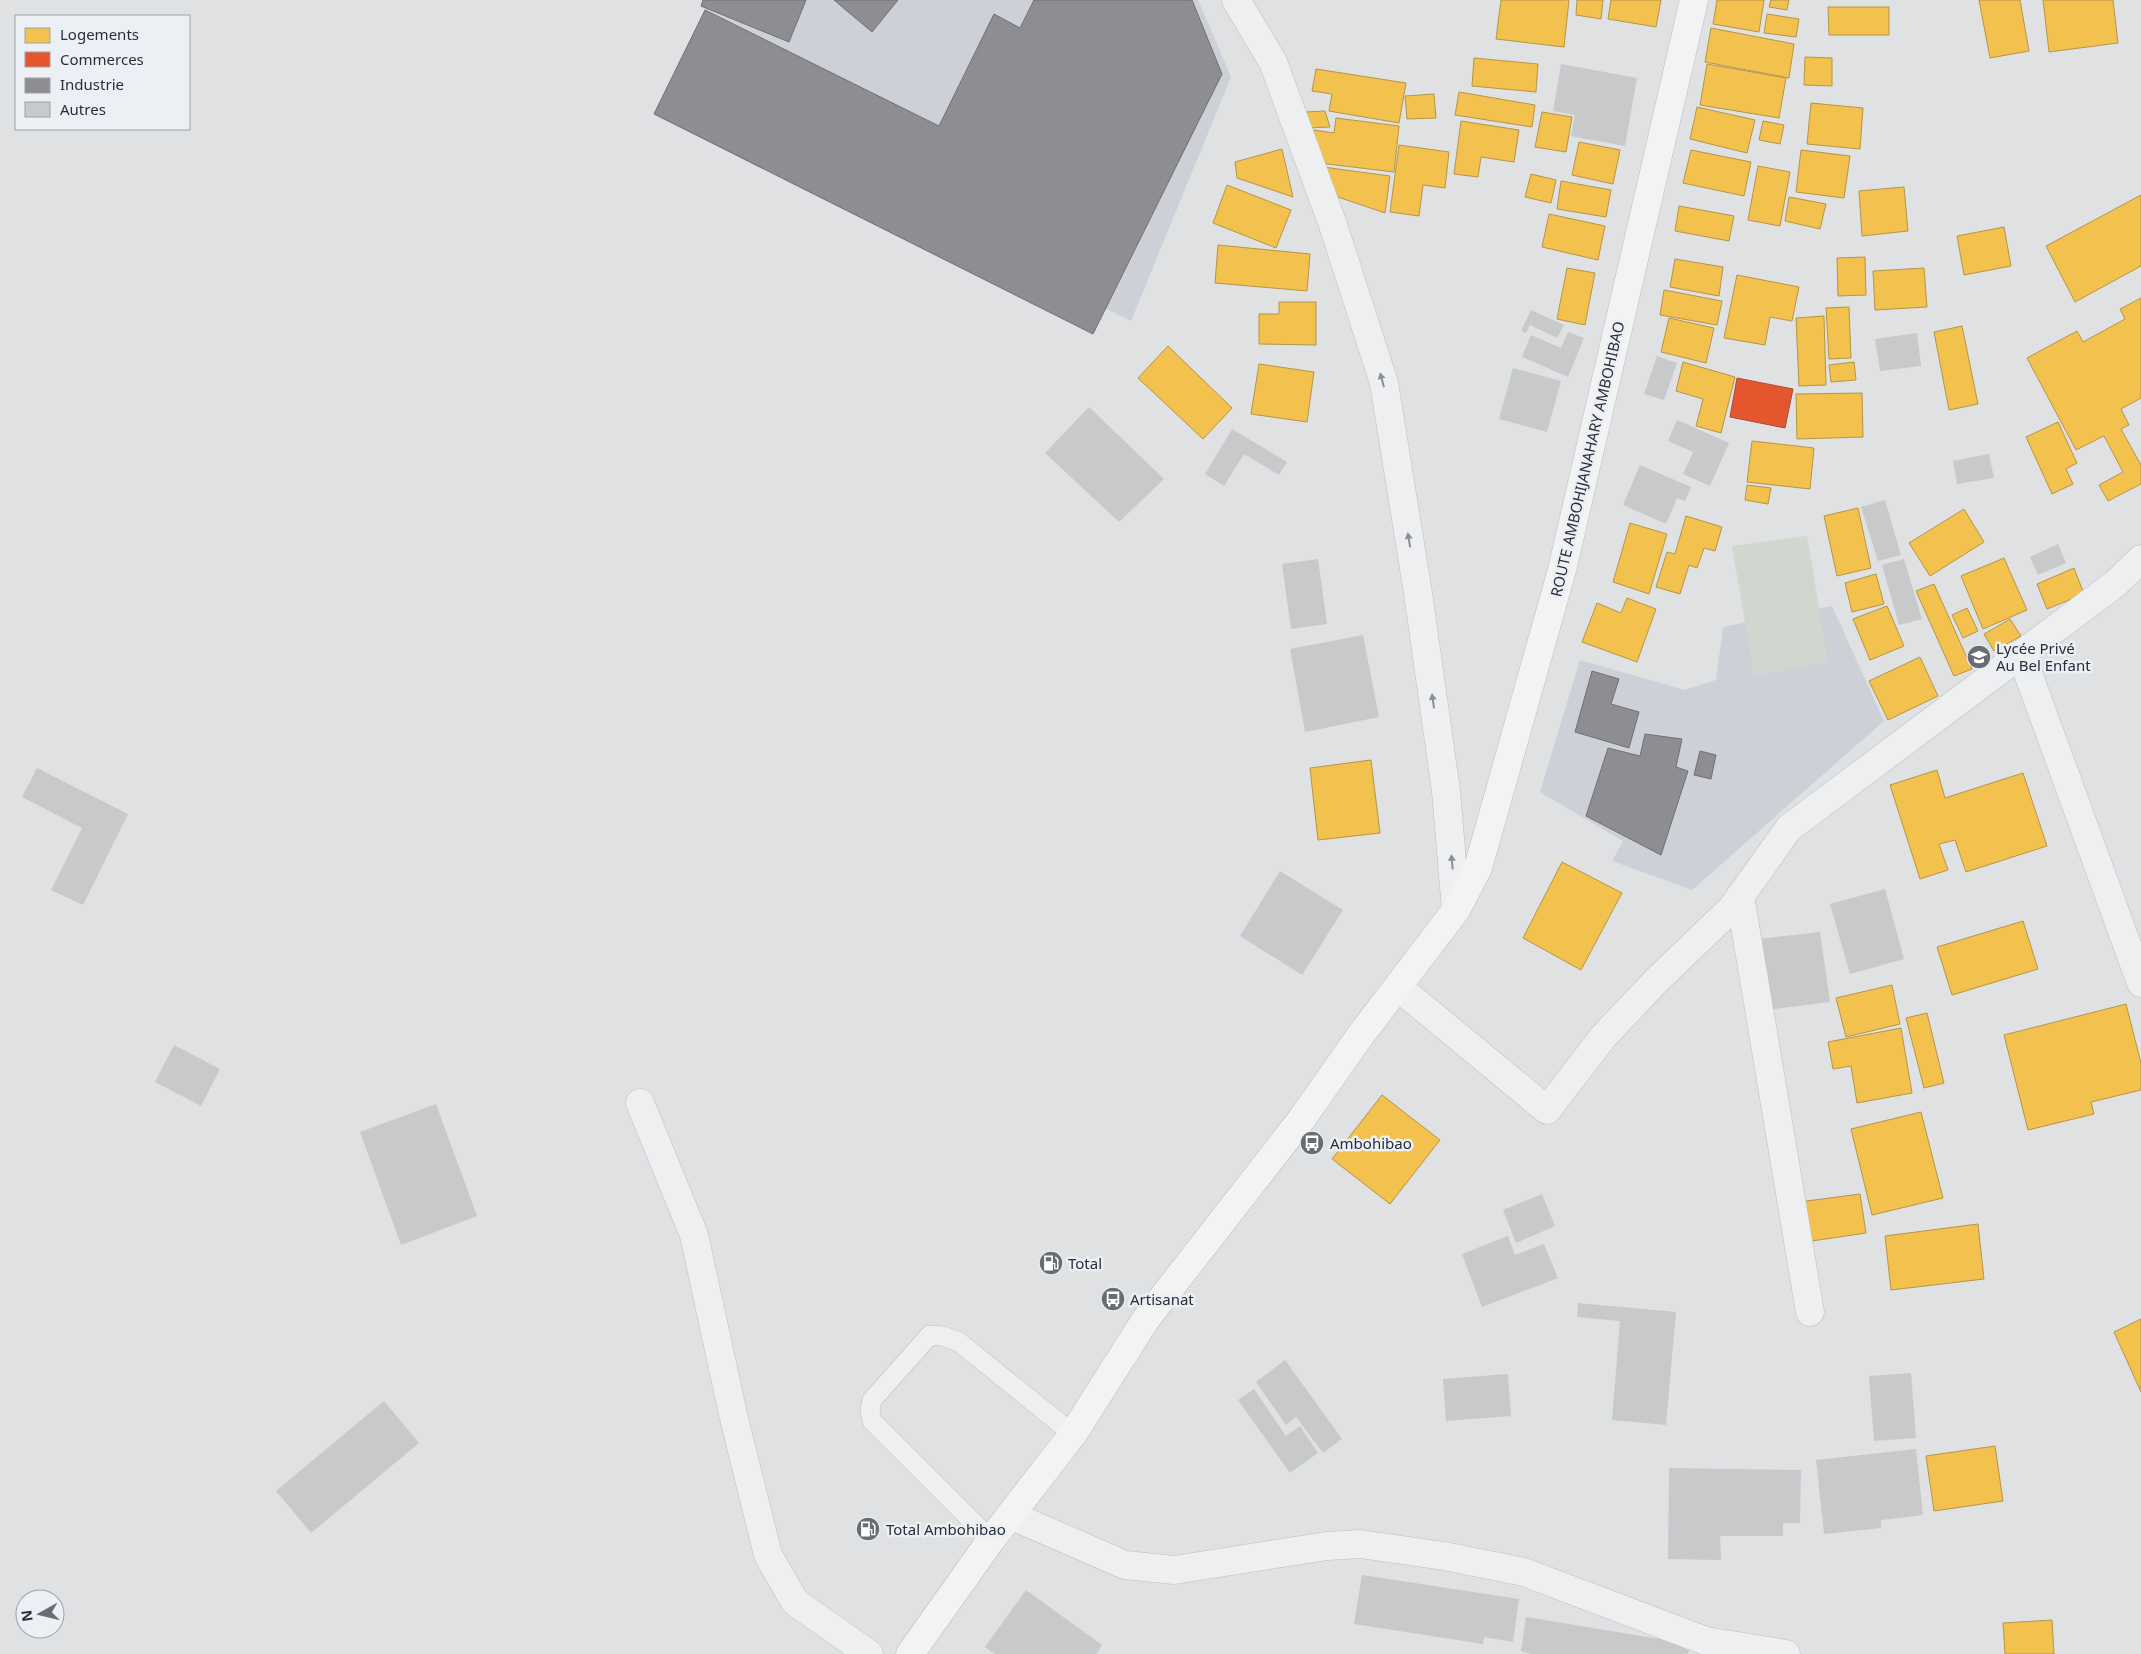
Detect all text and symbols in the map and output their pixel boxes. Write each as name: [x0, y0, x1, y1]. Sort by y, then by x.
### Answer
legend: [15, 15, 190, 130]
text: Logements: [60, 24, 139, 44]
text: Commerces: [60, 49, 144, 69]
text: Industrie: [60, 74, 124, 94]
text: Autres: [60, 99, 106, 119]
street label: ROUTE AMBOHIJANAHARY AMBOHIBAO: [1546, 319, 1628, 599]
one-way arrow: [1378, 372, 1386, 387]
one-way arrow: [1405, 531, 1413, 547]
place label: Lycée Privé Au Bel Enfant: [1996, 638, 2091, 675]
school or university icon: Lycée Privé Au Bel Enfant: [1966, 644, 1992, 670]
one-way arrow: [1429, 692, 1437, 708]
one-way arrow: [1447, 854, 1455, 870]
bus stop icon: Ambohibao: [1299, 1130, 1325, 1156]
place label: Ambohibao: [1330, 1133, 1412, 1153]
fuel station icon: Total: [1038, 1250, 1064, 1276]
place label: Total: [1068, 1253, 1102, 1273]
bus stop icon: Artisanat: [1100, 1286, 1126, 1312]
place label: Artisanat: [1130, 1289, 1194, 1309]
fuel station icon: Total Ambohibao: [855, 1516, 881, 1542]
place label: Total Ambohibao: [886, 1519, 1006, 1539]
north arrow: [15, 1589, 65, 1639]
text: N: [16, 1609, 37, 1623]

